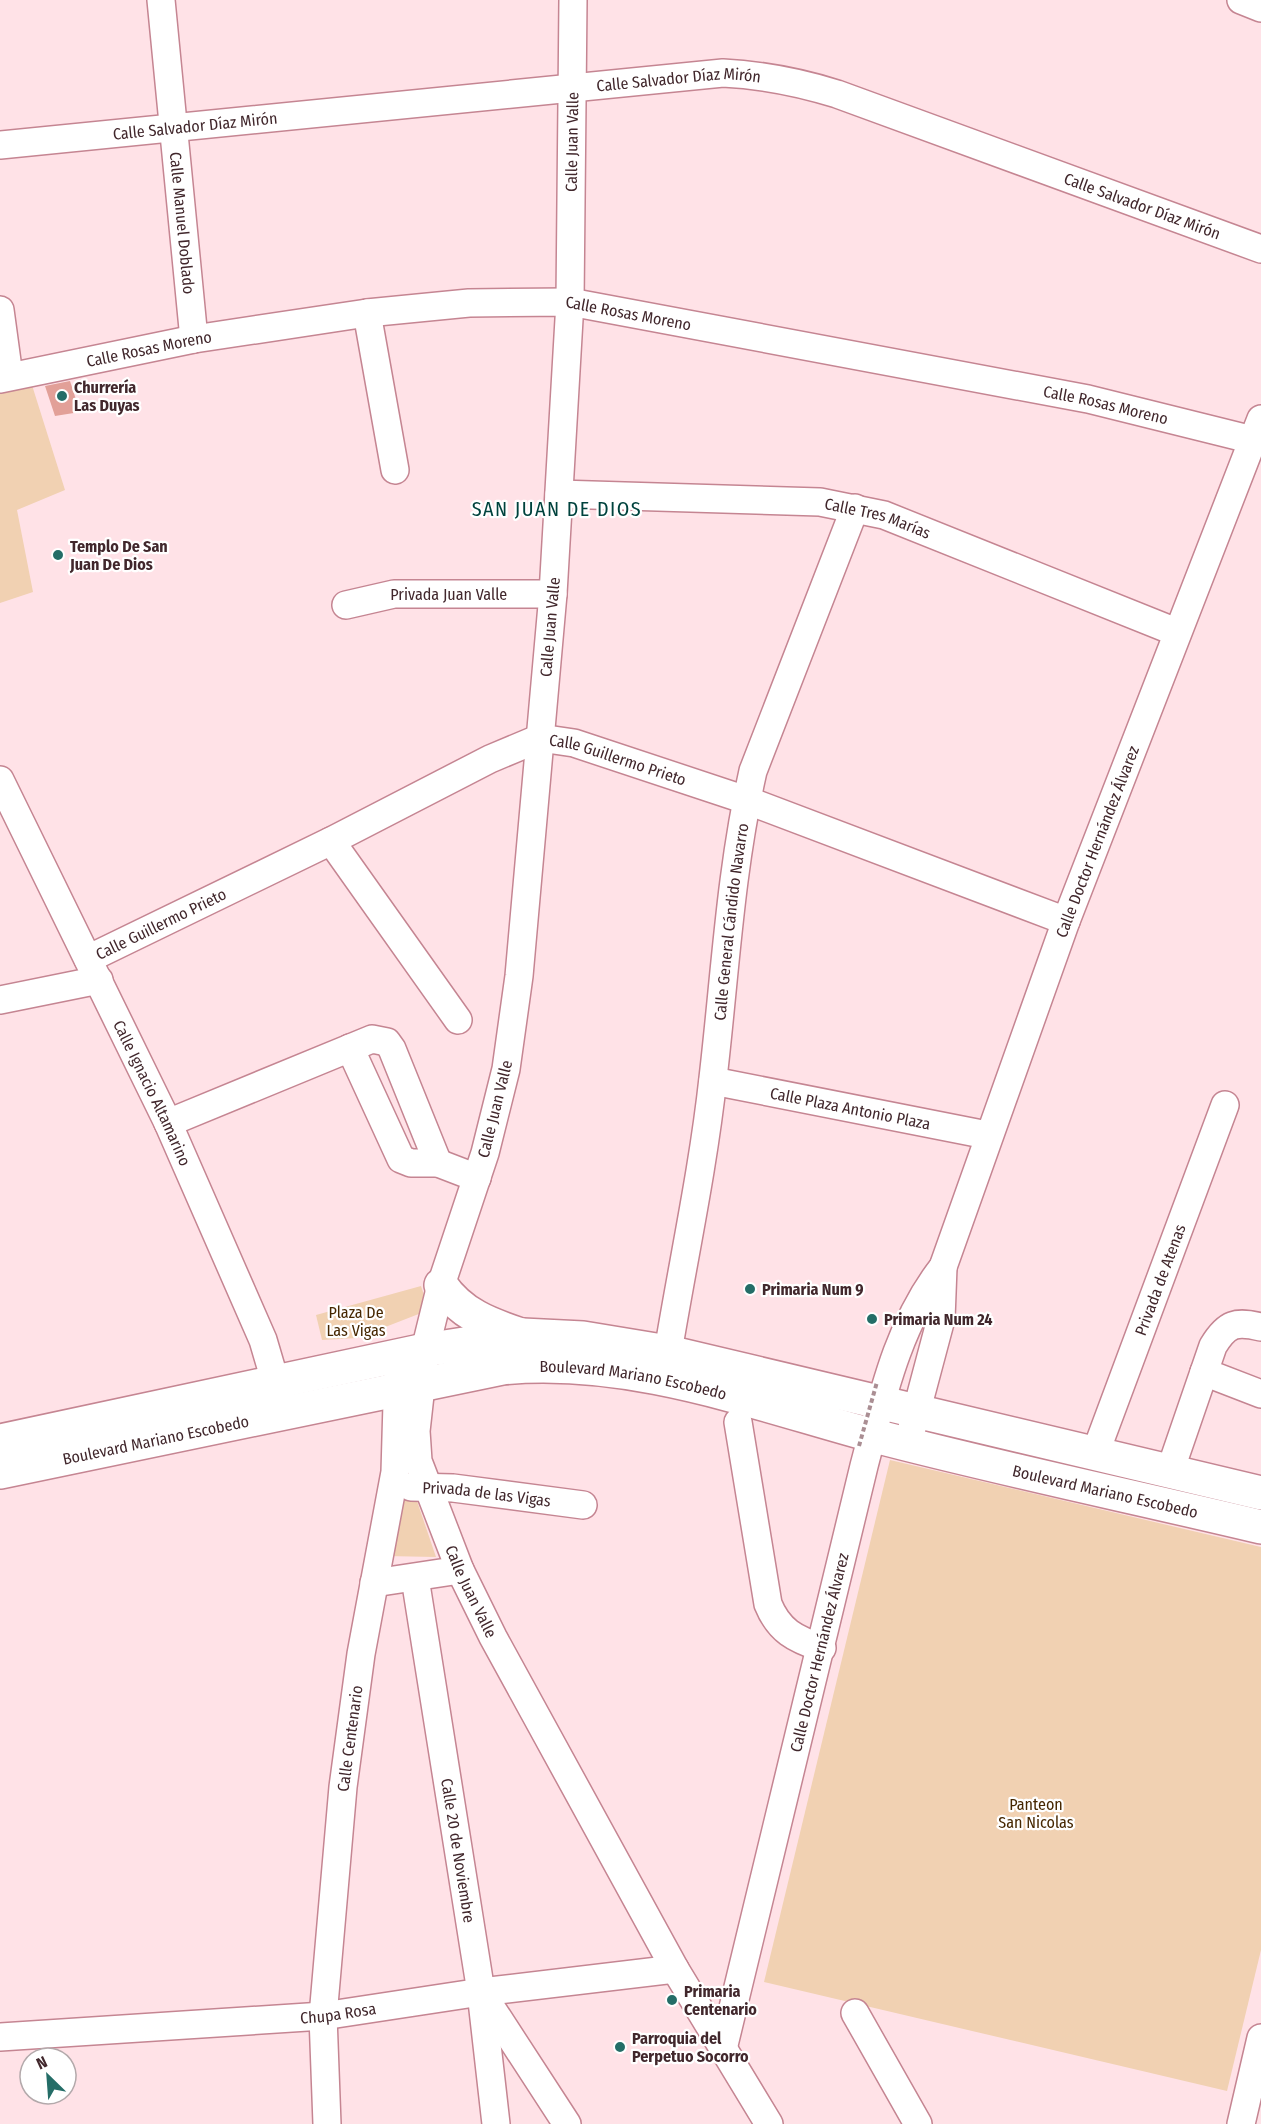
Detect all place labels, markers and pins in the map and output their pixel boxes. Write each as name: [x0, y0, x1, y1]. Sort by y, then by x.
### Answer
place label: Churrería Las Duyas: [74, 378, 140, 415]
marker: Churrería Las Duyas: [55, 389, 69, 403]
place label: Templo De San Juan De Dios: [69, 537, 168, 574]
marker: Templo De San Juan De Dios: [51, 548, 65, 562]
place label: Primaria Num 9: [762, 1280, 864, 1299]
marker: Primaria Num 9: [743, 1282, 757, 1296]
place label: Primaria Num 24: [884, 1310, 993, 1329]
marker: Primaria Num 24: [865, 1312, 879, 1326]
place label: Primaria Centenario: [684, 1982, 757, 2019]
marker: Primaria Centenario: [665, 1993, 679, 2007]
place label: Parroquia del Perpetuo Socorro: [632, 2029, 749, 2066]
marker: Parroquia del Perpetuo Socorro: [613, 2040, 627, 2054]

